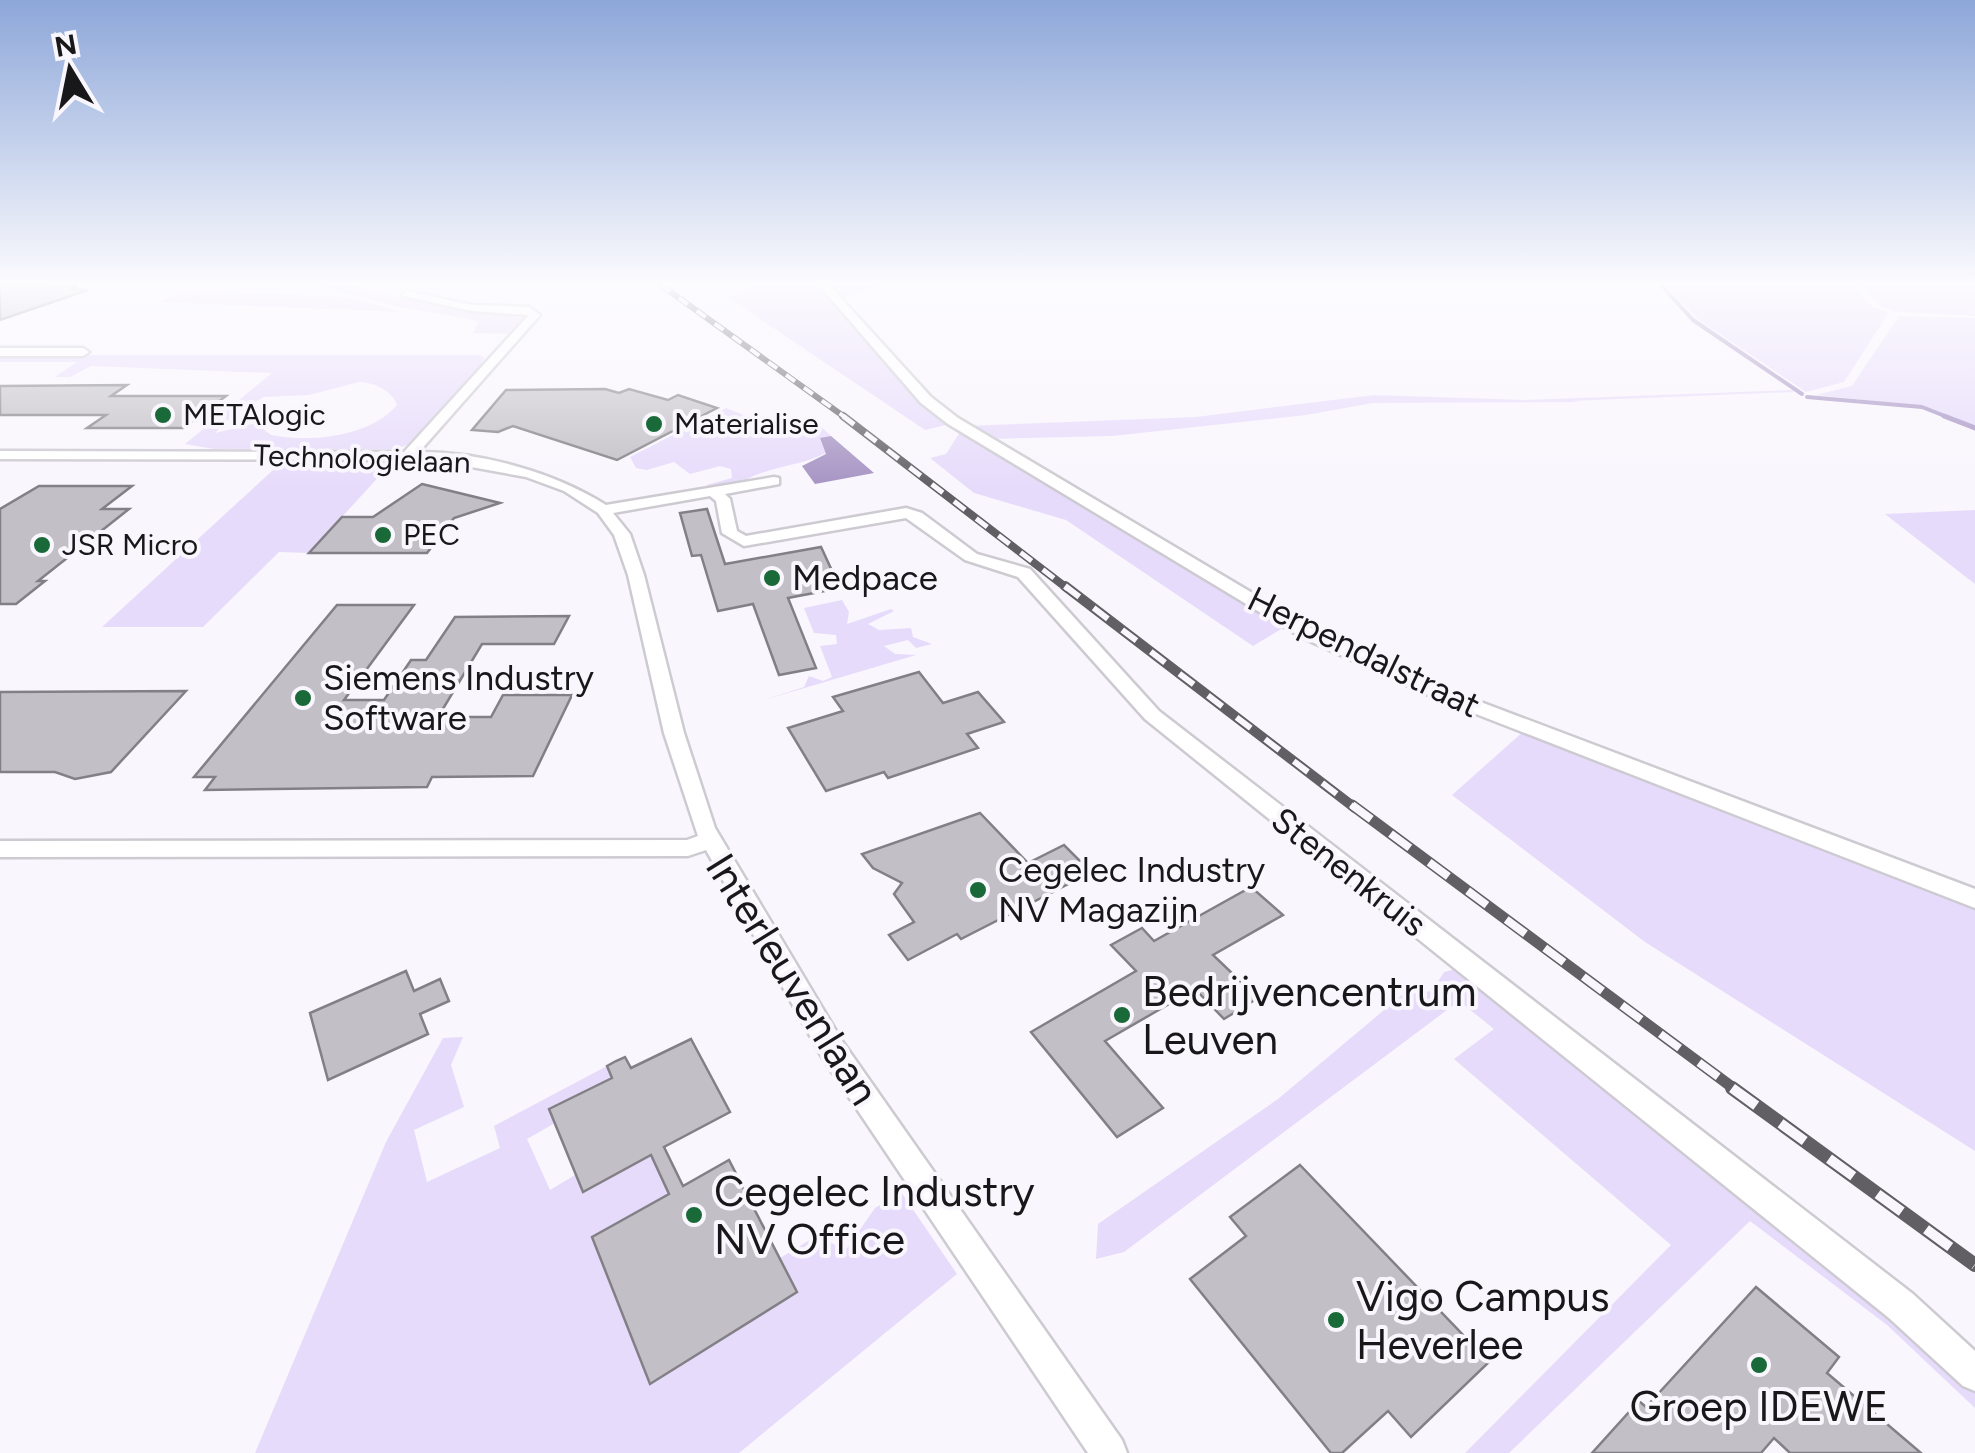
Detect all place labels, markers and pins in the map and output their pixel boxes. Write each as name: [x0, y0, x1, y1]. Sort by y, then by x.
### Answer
place label: METAlogic: [183, 396, 326, 433]
marker: METAlogic: [152, 404, 174, 426]
place label: Materialise: [674, 405, 819, 442]
marker: Materialise: [643, 413, 665, 435]
place label: PEC: [403, 516, 460, 553]
marker: PEC: [372, 524, 394, 546]
place label: JSR Micro: [62, 526, 198, 563]
marker: JSR Micro: [31, 534, 53, 556]
place label: Medpace: [792, 557, 938, 599]
marker: Medpace: [761, 567, 783, 589]
place label: Siemens Industry Software: [323, 657, 595, 739]
marker: Siemens Industry Software: [292, 687, 314, 709]
place label: Cegelec Industry NV Magazijn: [998, 849, 1266, 931]
marker: Cegelec Industry NV Magazijn: [967, 879, 989, 901]
place label: Bedrijvencentrum Leuven: [1142, 966, 1477, 1065]
marker: Bedrijvencentrum Leuven: [1111, 1004, 1133, 1026]
place label: Cegelec Industry NV Office: [714, 1166, 1035, 1265]
marker: Cegelec Industry NV Office: [683, 1204, 705, 1226]
place label: Vigo Campus Heverlee: [1356, 1271, 1610, 1370]
marker: Vigo Campus Heverlee: [1325, 1309, 1347, 1331]
marker: Groep IDEWE: [1748, 1354, 1770, 1376]
place label: Groep IDEWE: [1630, 1381, 1888, 1432]

